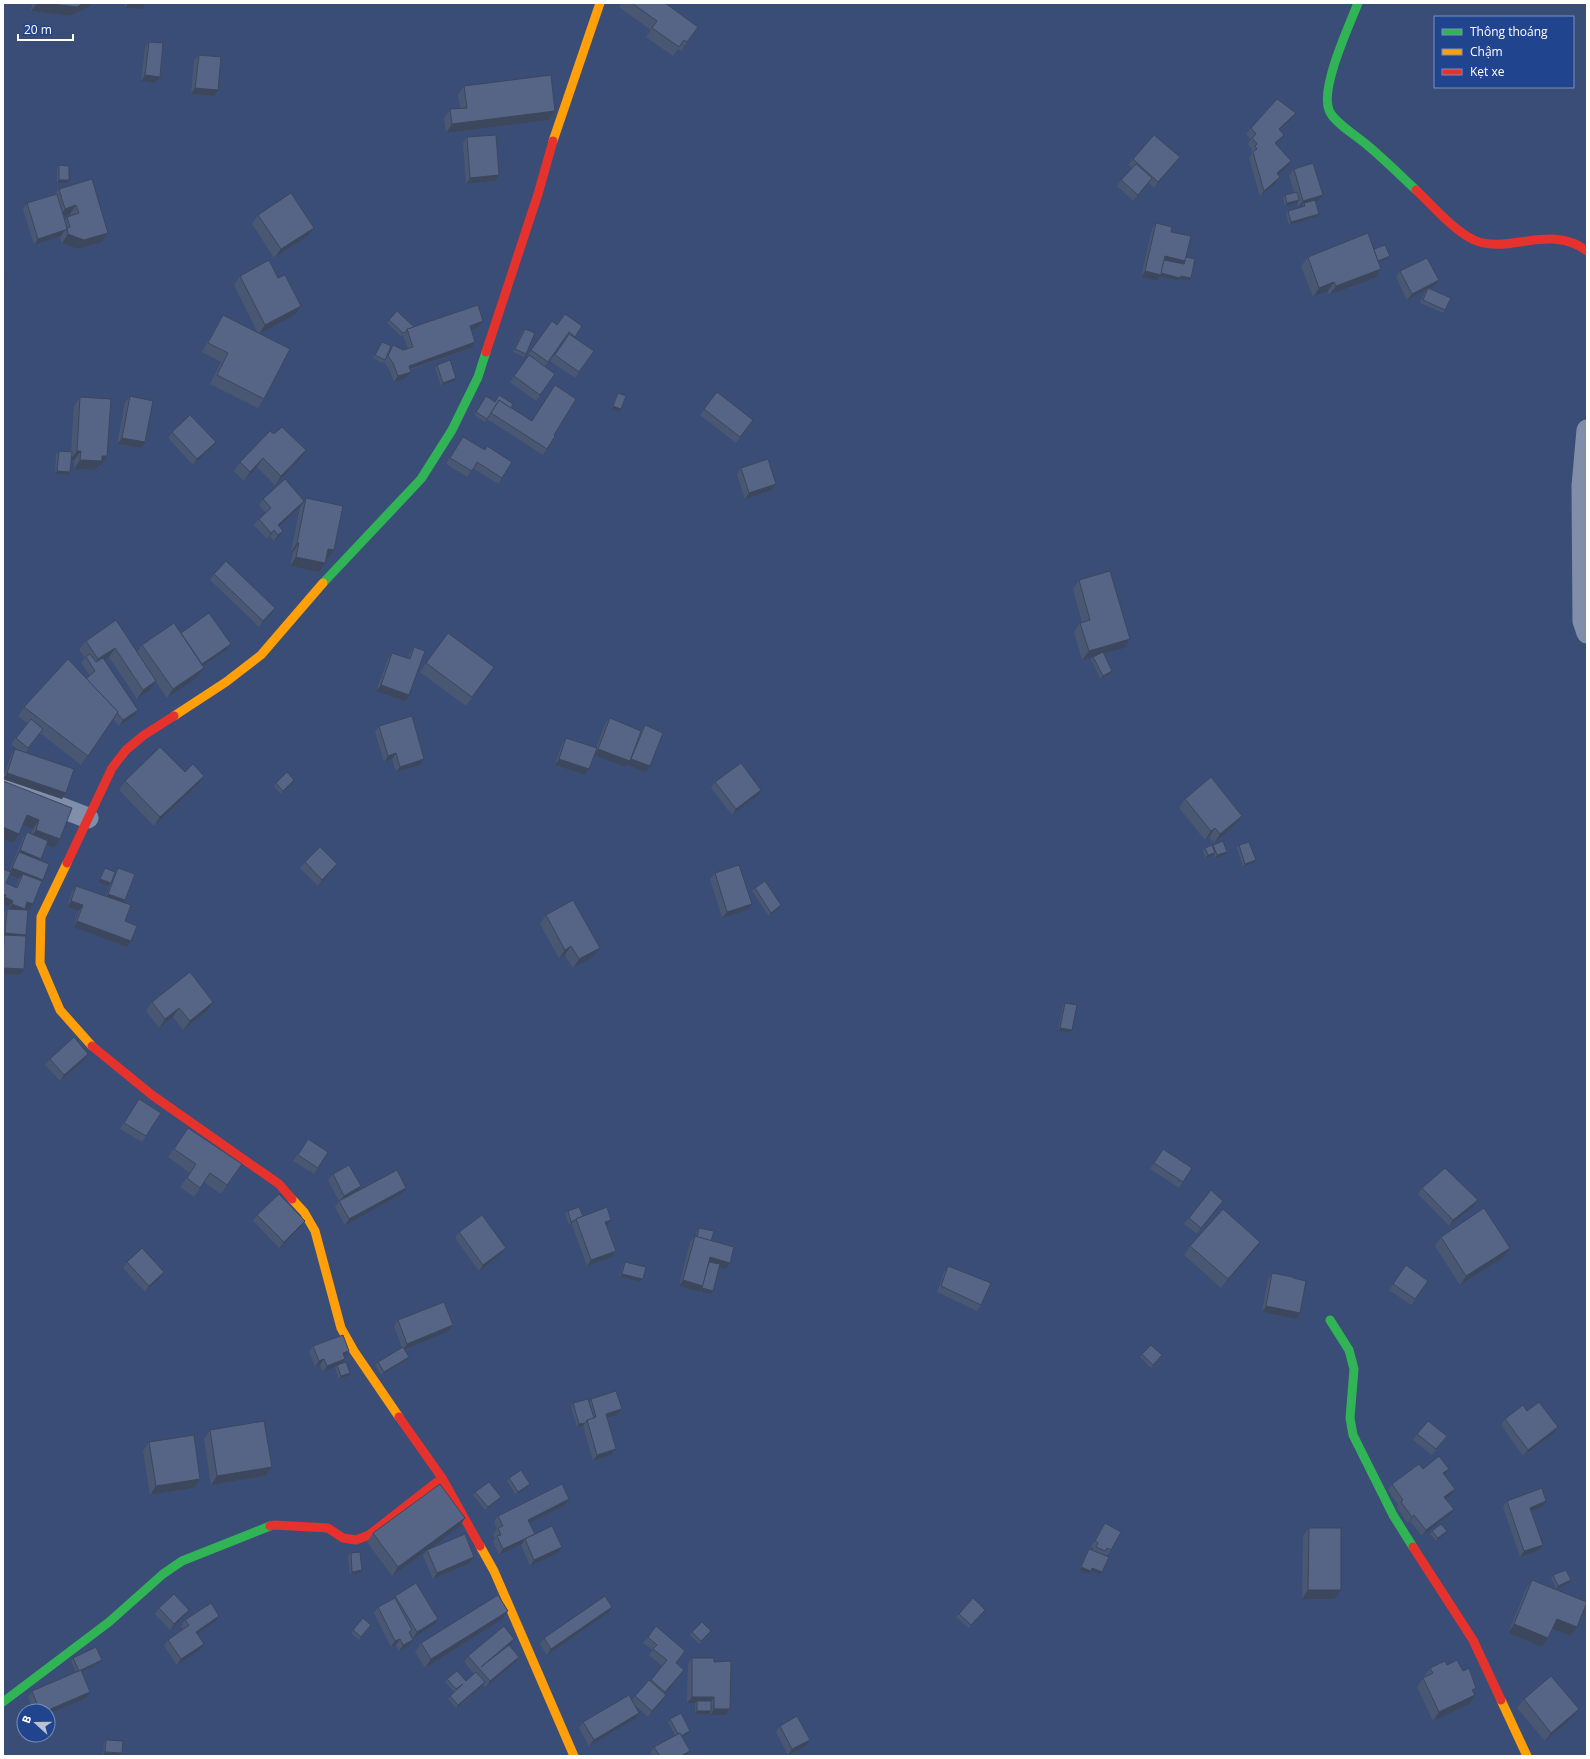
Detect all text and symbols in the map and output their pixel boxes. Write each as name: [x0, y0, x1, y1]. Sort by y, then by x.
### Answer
scale bar: [18, 16, 73, 42]
legend: [1434, 16, 1574, 88]
text: 20 m: [24, 21, 52, 38]
text: Thông thoáng: [1470, 23, 1548, 40]
text: Chậm: [1470, 43, 1503, 60]
text: Kẹt xe: [1470, 63, 1505, 80]
north arrow: [16, 1703, 56, 1743]
text: B: [18, 1713, 35, 1725]

